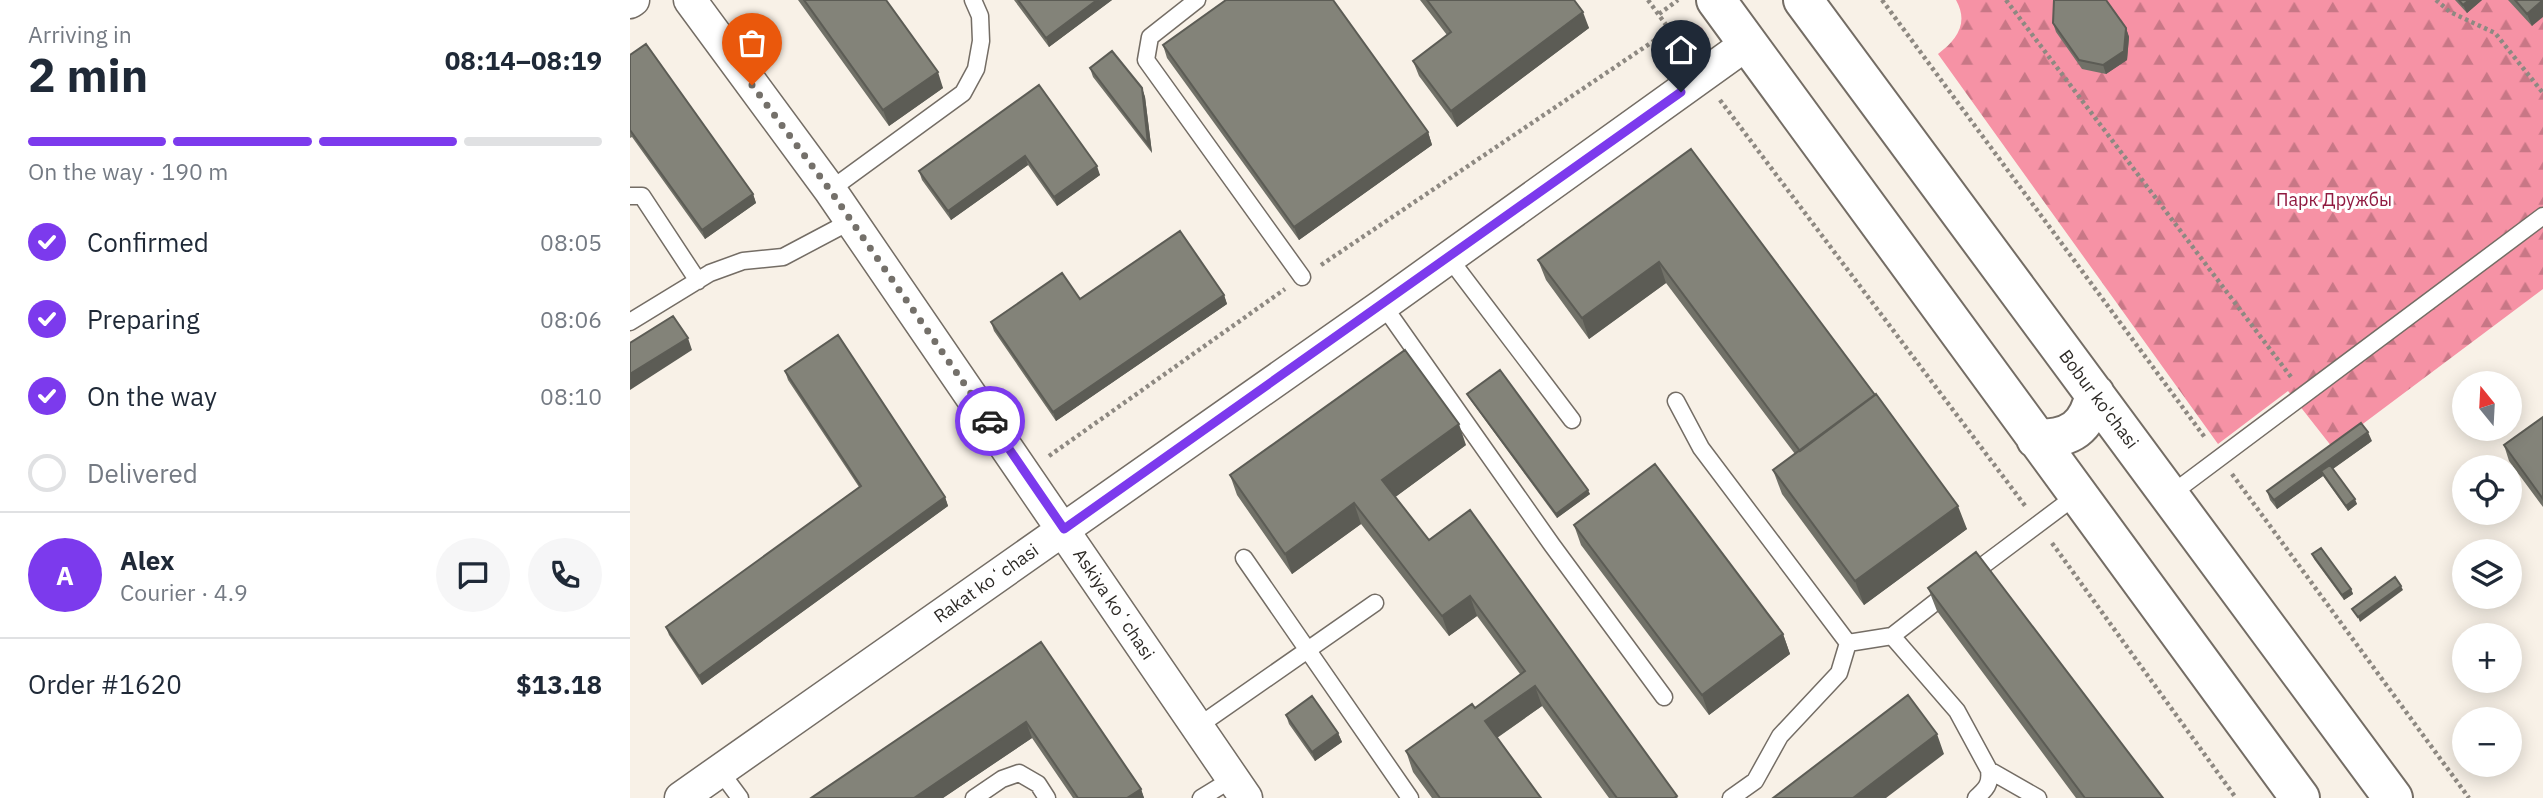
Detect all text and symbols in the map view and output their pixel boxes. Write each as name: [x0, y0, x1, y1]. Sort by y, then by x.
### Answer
pin: [722, 13, 782, 85]
text: Arriving in: [28, 19, 132, 49]
pin: [1651, 20, 1711, 92]
icon: bag: [733, 24, 771, 62]
icon: home: [1662, 31, 1700, 69]
text: 08:14–08:19: [445, 43, 602, 77]
text: 2 min: [28, 45, 148, 105]
text: On the way · 190 m: [28, 156, 228, 186]
park label: Парк Дружбы: [2276, 188, 2392, 211]
icon: check: [28, 223, 66, 261]
text: Confirmed: [87, 225, 209, 259]
text: 08:05: [540, 227, 602, 257]
icon: check: [28, 300, 66, 338]
text: Preparing: [87, 302, 200, 336]
text: 08:06: [540, 304, 602, 334]
street label: Bobur ko'chasi: [2054, 345, 2144, 453]
north arrow: [2452, 371, 2522, 441]
map controls: [2452, 371, 2522, 777]
icon: check: [28, 377, 66, 415]
text: On the way: [87, 379, 217, 413]
text: 08:10: [540, 381, 602, 411]
courier: [955, 386, 1025, 456]
icon: car: [971, 402, 1009, 440]
button: locate: [2452, 455, 2522, 525]
text: Delivered: [87, 456, 198, 490]
button: chat: [436, 538, 510, 612]
button: phone: [528, 538, 602, 612]
street label: Rakat koʻchasi: [929, 538, 1043, 628]
button: layers: [2452, 539, 2522, 609]
text: Alex: [120, 543, 174, 577]
street label: Askiya koʻchasi: [1068, 544, 1160, 664]
text: A: [56, 558, 74, 592]
text: Courier · 4.9: [120, 577, 248, 607]
button: +: [2452, 623, 2522, 693]
text: Order #1620: [28, 667, 182, 701]
text: $13.18: [516, 667, 602, 701]
button: −: [2452, 707, 2522, 777]

